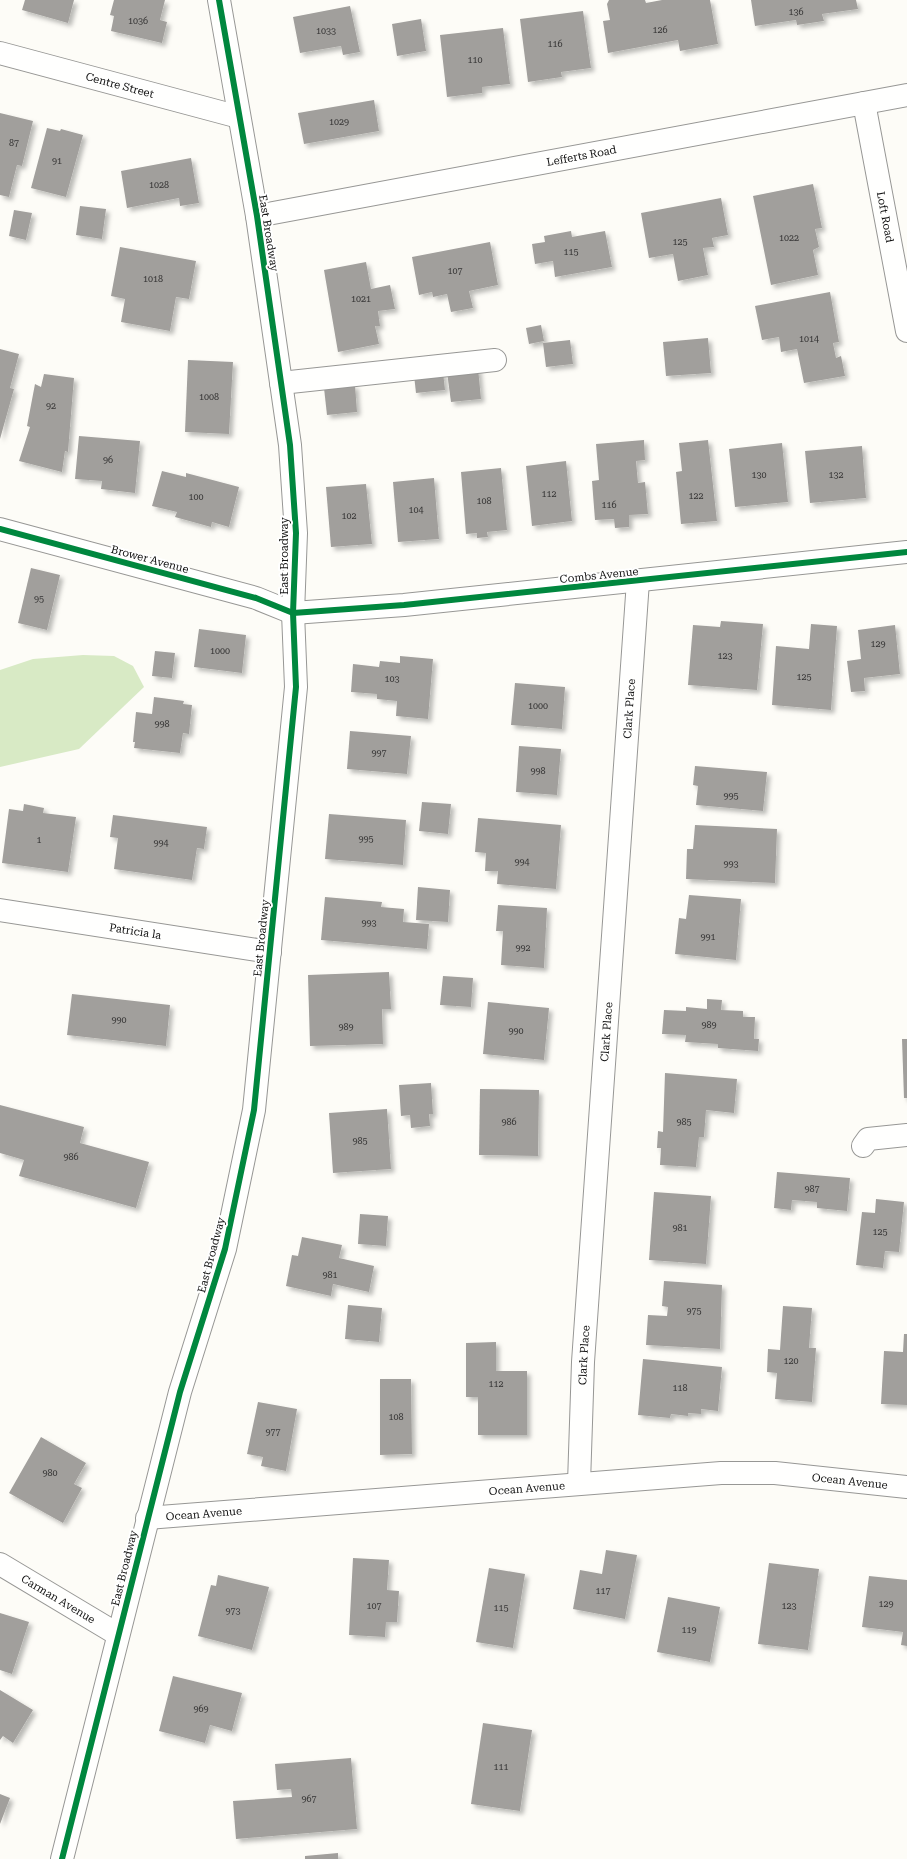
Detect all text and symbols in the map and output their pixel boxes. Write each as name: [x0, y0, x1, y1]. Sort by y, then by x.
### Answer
house number: 136: [788, 7, 804, 17]
house number: 1036: [128, 16, 148, 26]
house number: 126: [652, 25, 668, 35]
house number: 1033: [316, 26, 336, 36]
house number: 116: [547, 39, 563, 49]
house number: 110: [467, 55, 483, 65]
street label: Centre Street: [84, 70, 155, 101]
house number: 1029: [329, 117, 349, 127]
house number: 87: [9, 138, 19, 148]
street label: Lefferts Road: [546, 143, 617, 169]
house number: 91: [52, 156, 62, 166]
house number: 1028: [149, 180, 169, 190]
street label: Loft Road: [874, 190, 896, 244]
street label: East Broadway: [256, 194, 281, 273]
house number: 1022: [779, 233, 799, 243]
house number: 125: [672, 237, 688, 247]
house number: 115: [563, 247, 579, 257]
house number: 107: [447, 266, 463, 276]
house number: 1018: [143, 274, 163, 284]
house number: 1021: [351, 294, 371, 304]
house number: 1014: [799, 334, 819, 344]
house number: 1008: [199, 392, 219, 402]
house number: 92: [46, 401, 56, 411]
house number: 96: [103, 455, 113, 465]
house number: 130: [751, 470, 767, 480]
house number: 132: [828, 470, 844, 480]
house number: 112: [541, 489, 557, 499]
house number: 122: [688, 491, 704, 501]
house number: 100: [188, 492, 204, 502]
house number: 108: [476, 496, 492, 506]
house number: 116: [601, 500, 617, 510]
house number: 104: [408, 505, 424, 515]
house number: 102: [341, 511, 357, 521]
street label: East Broadway: [278, 517, 291, 595]
street label: Brower Avenue: [110, 543, 190, 576]
street label: Combs Avenue: [559, 565, 639, 586]
house number: 95: [34, 594, 44, 604]
house number: 129: [870, 639, 886, 649]
house number: 1000: [210, 646, 230, 656]
house number: 123: [717, 651, 733, 661]
house number: 125: [796, 672, 812, 682]
house number: 103: [384, 674, 400, 684]
street label: Clark Place: [621, 678, 638, 739]
house number: 1000: [528, 701, 548, 711]
house number: 998: [154, 719, 170, 729]
house number: 997: [371, 748, 387, 758]
house number: 998: [530, 766, 546, 776]
house number: 995: [723, 791, 739, 801]
house number: 995: [358, 834, 374, 844]
house number: 1: [36, 835, 42, 845]
house number: 994: [153, 838, 169, 848]
house number: 994: [514, 857, 530, 867]
house number: 993: [723, 859, 739, 869]
street label: East Broadway: [251, 898, 272, 977]
house number: 993: [361, 918, 377, 928]
street label: Patricia la: [108, 921, 162, 942]
house number: 991: [700, 932, 716, 942]
house number: 992: [515, 943, 531, 953]
street label: Clark Place: [598, 1002, 615, 1062]
house number: 990: [111, 1015, 127, 1025]
house number: 989: [701, 1020, 717, 1030]
house number: 989: [338, 1022, 354, 1032]
house number: 990: [508, 1026, 524, 1036]
house number: 986: [501, 1117, 517, 1127]
house number: 985: [676, 1117, 692, 1127]
house number: 985: [352, 1136, 368, 1146]
house number: 986: [63, 1152, 79, 1162]
house number: 987: [804, 1184, 820, 1194]
street label: East Broadway: [195, 1215, 228, 1294]
house number: 981: [672, 1223, 688, 1233]
house number: 125: [872, 1227, 888, 1237]
house number: 981: [322, 1270, 338, 1280]
house number: 975: [686, 1306, 702, 1316]
street label: Clark Place: [576, 1325, 593, 1385]
house number: 120: [783, 1356, 799, 1366]
house number: 112: [488, 1379, 504, 1389]
house number: 118: [672, 1383, 688, 1393]
house number: 108: [388, 1412, 404, 1422]
house number: 977: [265, 1427, 281, 1437]
house number: 980: [42, 1468, 58, 1478]
street label: Ocean Avenue: [811, 1471, 888, 1492]
street label: Ocean Avenue: [488, 1479, 565, 1498]
street label: Ocean Avenue: [165, 1505, 242, 1524]
street label: East Broadway: [109, 1528, 140, 1607]
street label: Carman Avenue: [19, 1572, 97, 1626]
house number: 117: [595, 1586, 611, 1596]
house number: 129: [878, 1599, 894, 1609]
house number: 107: [366, 1601, 382, 1611]
house number: 123: [781, 1601, 797, 1611]
house number: 115: [493, 1603, 509, 1613]
house number: 973: [225, 1606, 241, 1616]
house number: 119: [681, 1625, 697, 1635]
house number: 969: [193, 1704, 209, 1714]
house number: 111: [493, 1762, 509, 1772]
house number: 967: [301, 1794, 317, 1804]

